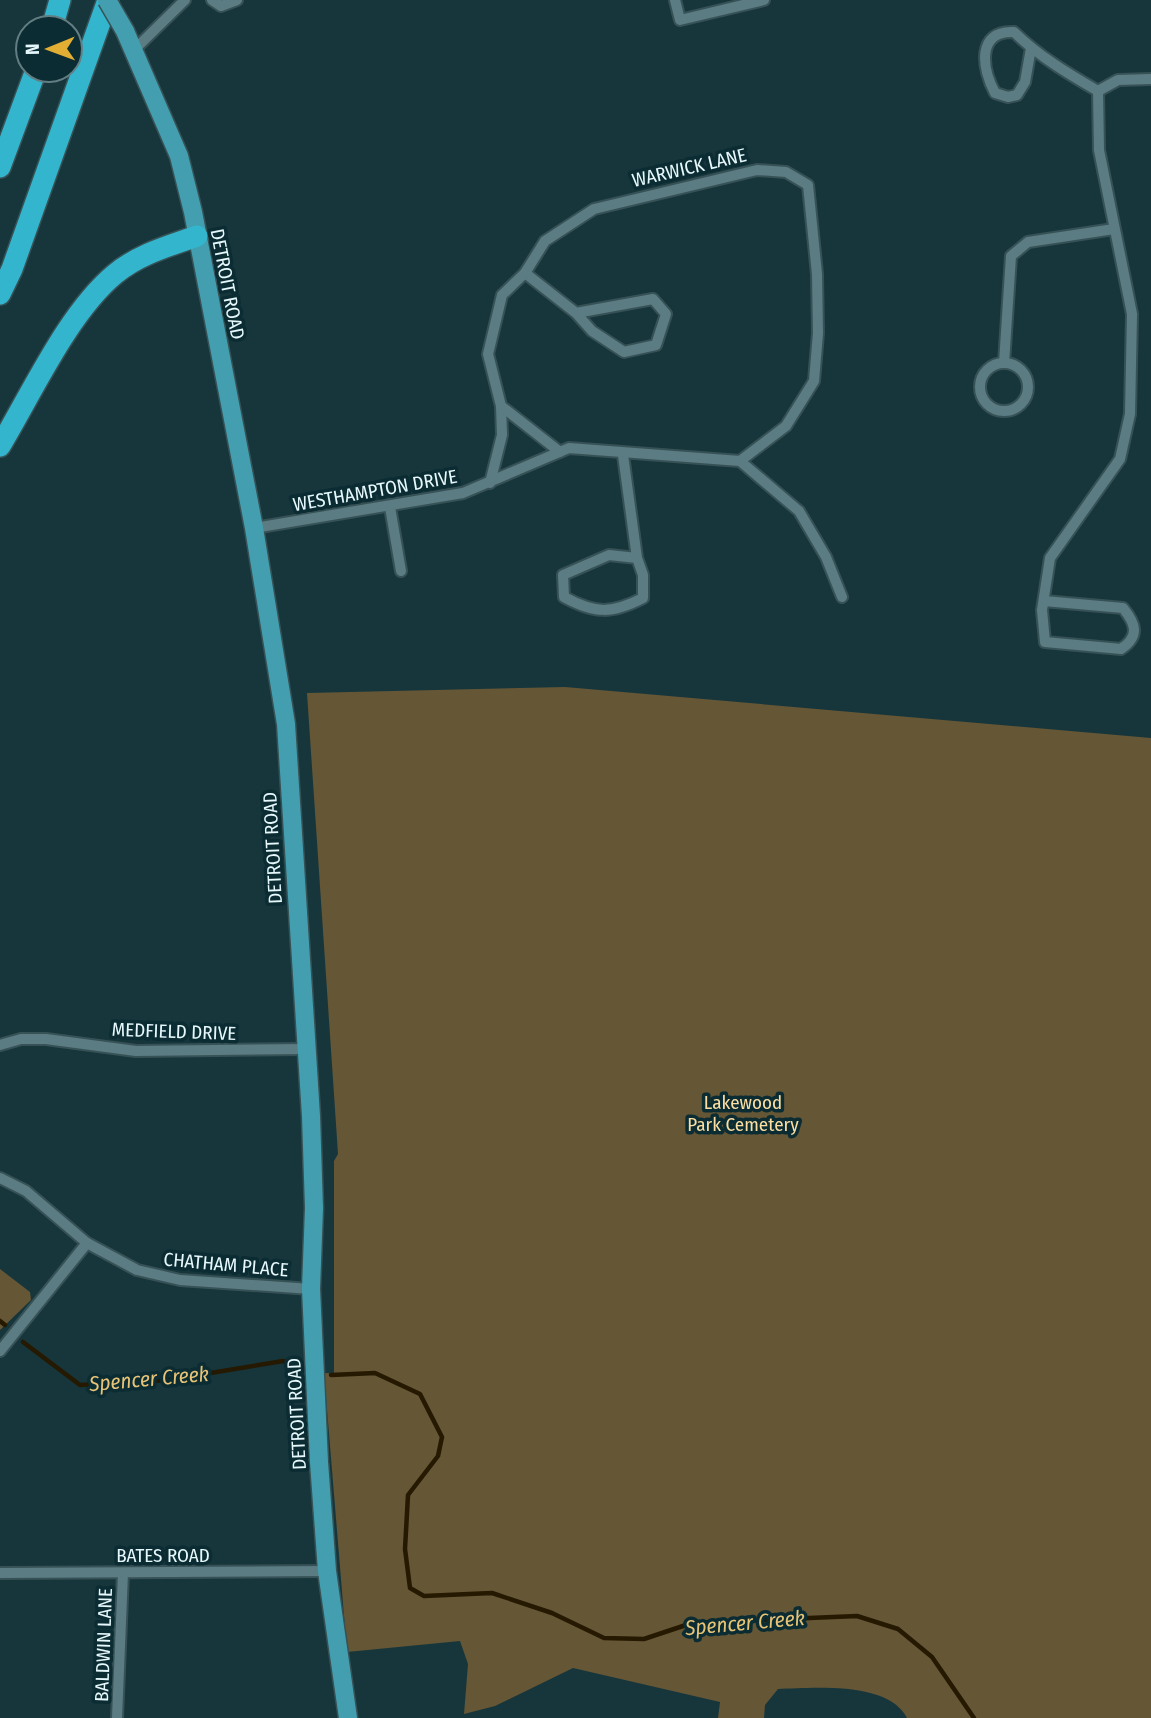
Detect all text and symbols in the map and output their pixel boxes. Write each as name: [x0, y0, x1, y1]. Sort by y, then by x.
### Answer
north arrow: [14, 14, 84, 84]
text: N: [21, 43, 44, 55]
street label: WARWICK LANE: [630, 143, 749, 192]
street label: DETROIT ROAD: [206, 227, 249, 341]
street label: WESTHAMPTON DRIVE: [291, 465, 459, 516]
street label: DETROIT ROAD: [258, 791, 287, 905]
street label: MEDFIELD DRIVE: [111, 1018, 237, 1045]
park label: Lakewood Park Cemetery: [687, 1091, 799, 1136]
street label: CHATHAM PLACE: [163, 1248, 289, 1281]
street label: DETROIT ROAD: [282, 1357, 311, 1471]
water label: Spencer Creek: [87, 1361, 210, 1397]
street label: BATES ROAD: [116, 1544, 210, 1567]
street label: BALDWIN LANE: [90, 1588, 117, 1702]
water label: Spencer Creek: [683, 1605, 806, 1641]

